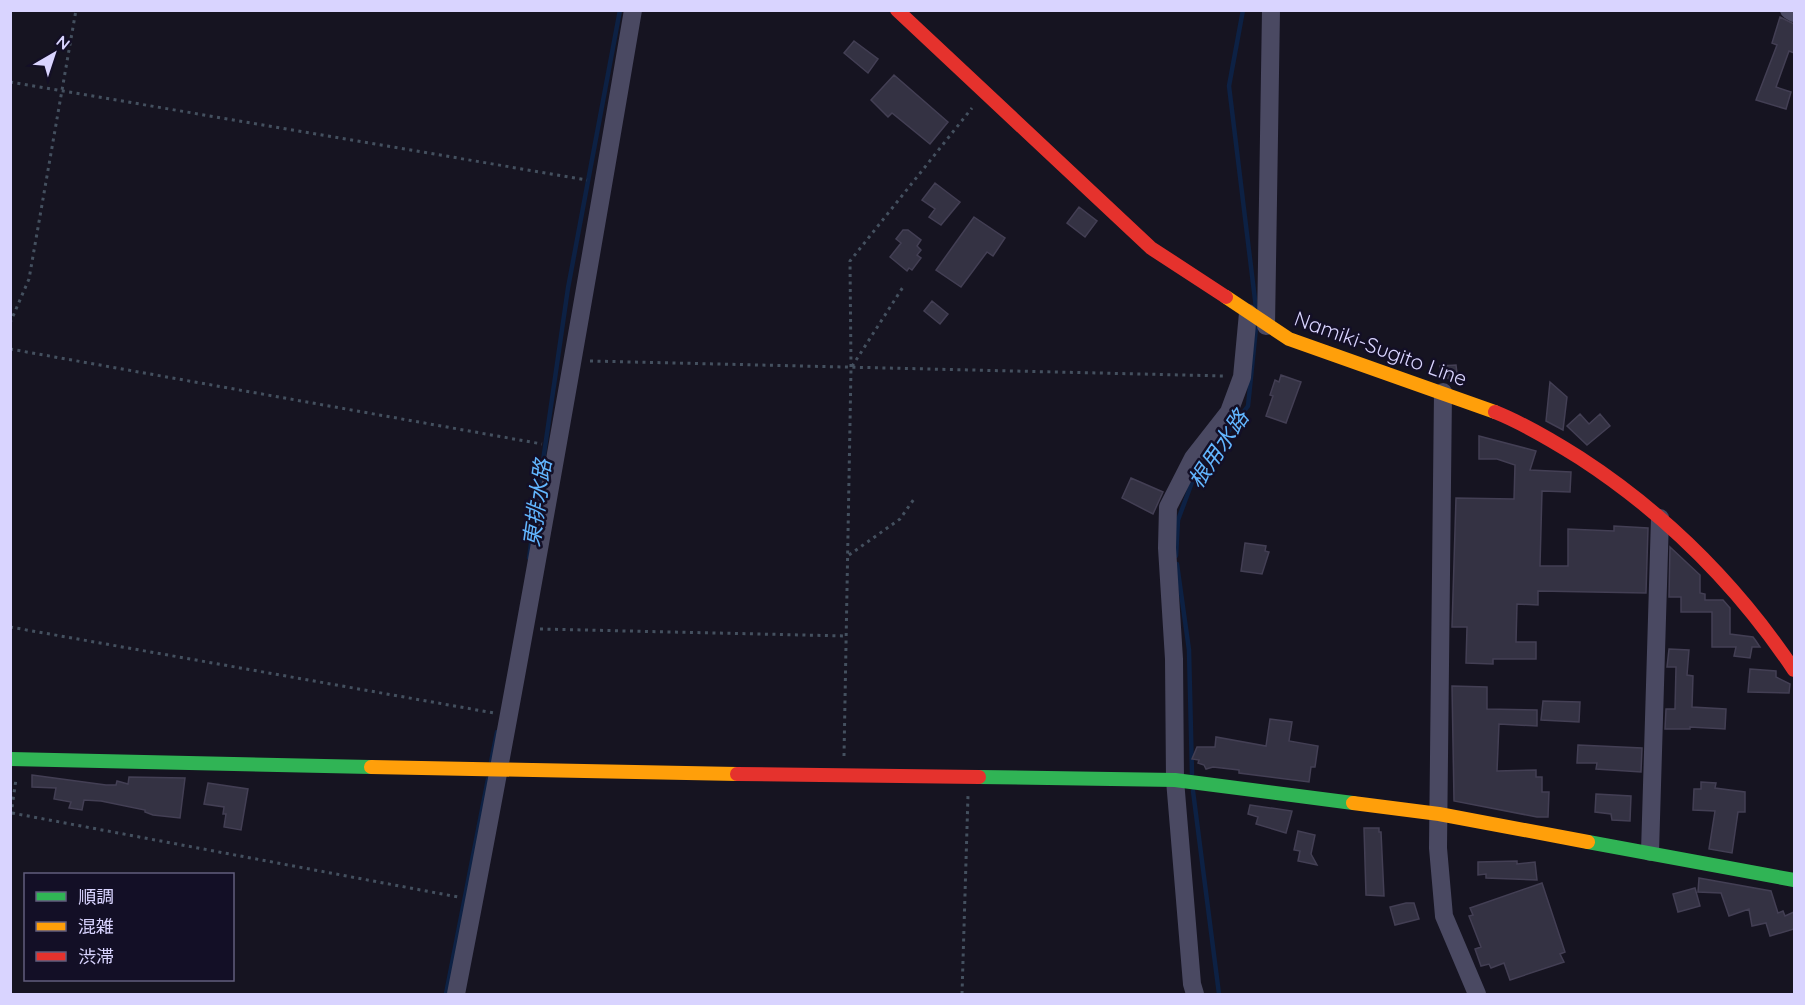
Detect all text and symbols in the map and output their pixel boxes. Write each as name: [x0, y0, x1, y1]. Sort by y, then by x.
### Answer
north arrow: [24, 24, 84, 84]
text: N: [53, 31, 74, 54]
street label: Namiki-Sugito Line: [1291, 305, 1471, 391]
water label: 根用水路: [1182, 403, 1255, 493]
water label: 東排水路: [517, 456, 557, 549]
legend: [24, 873, 234, 981]
text: 順調: [78, 885, 114, 908]
text: 混雑: [78, 915, 114, 938]
text: 渋滞: [78, 945, 114, 968]

